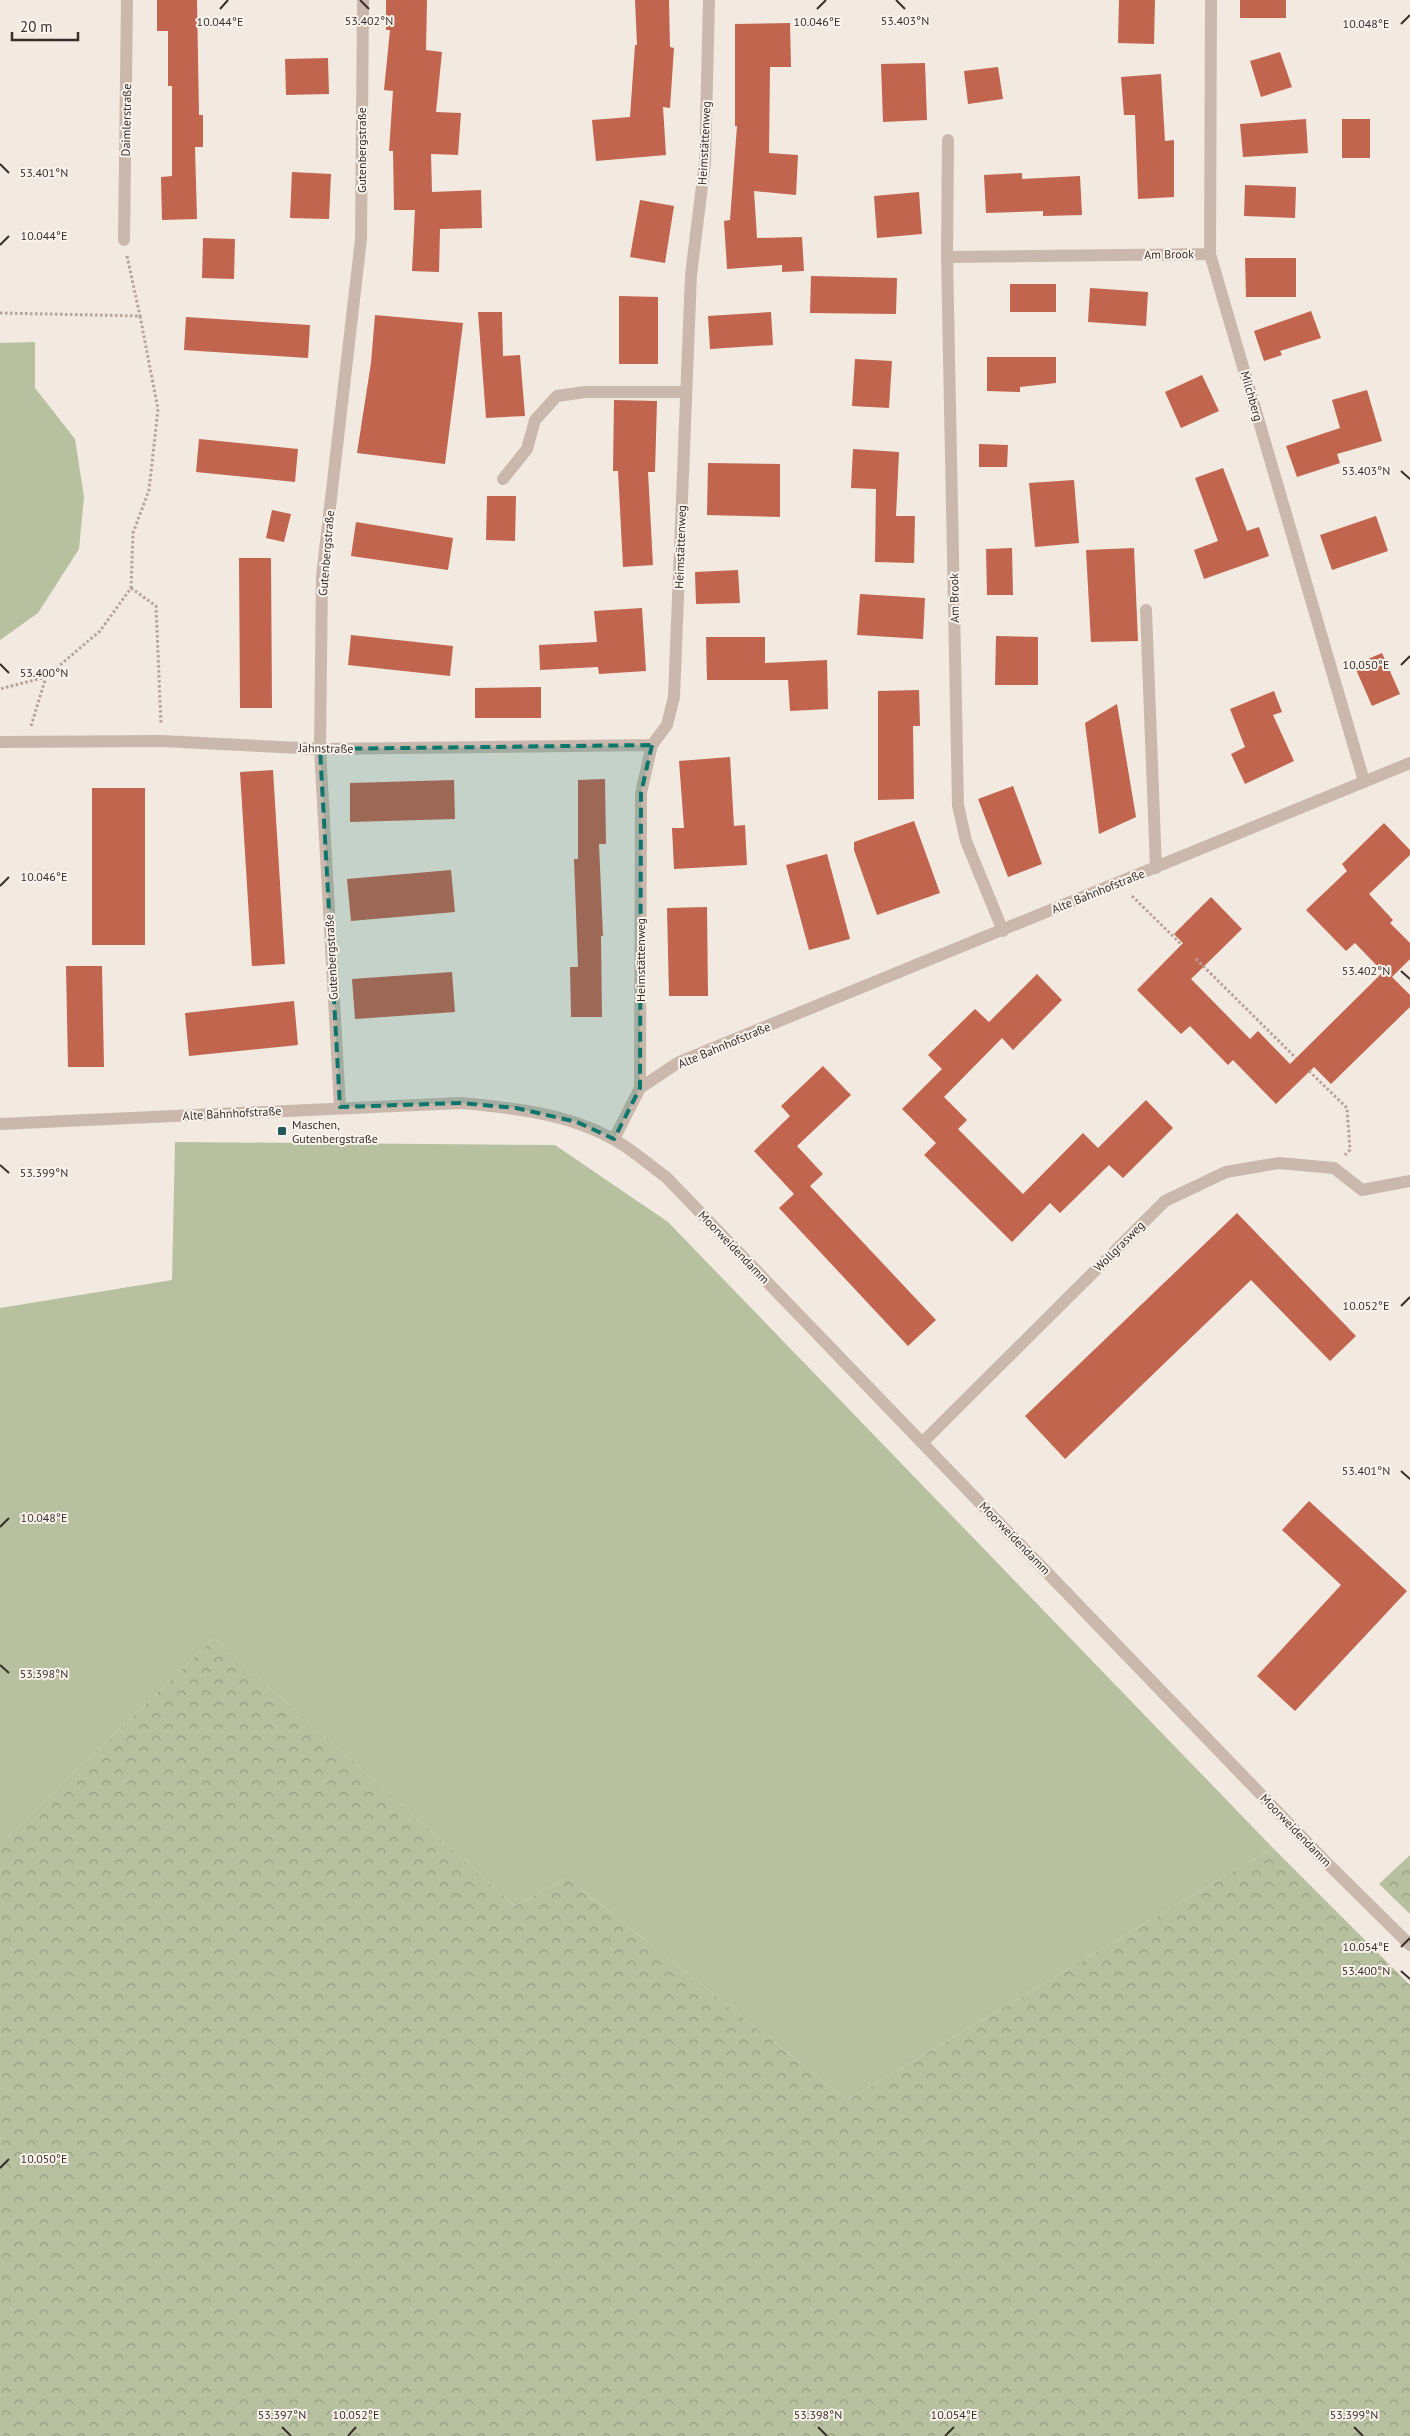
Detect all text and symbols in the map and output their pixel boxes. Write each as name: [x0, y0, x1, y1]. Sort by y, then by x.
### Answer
scale bar: [12, 10, 79, 42]
text: 53.402°N: [345, 13, 393, 28]
text: 53.403°N: [881, 13, 929, 28]
text: 10.044°E: [197, 14, 243, 29]
text: 10.046°E: [794, 14, 840, 29]
text: 10.048°E: [1343, 16, 1389, 31]
text: 20 m: [20, 17, 53, 36]
street label: Daimlerstraße: [118, 83, 134, 157]
street label: Heimstättenweg: [694, 101, 714, 185]
street label: Gutenbergstraße: [354, 107, 369, 193]
text: 53.401°N: [20, 165, 68, 180]
text: 10.044°E: [21, 228, 67, 243]
street label: Am Brook: [1144, 246, 1194, 262]
street label: Milchberg: [1238, 369, 1266, 423]
text: 53.403°N: [1342, 463, 1390, 478]
street label: Heimstättenweg: [671, 505, 689, 589]
street label: Gutenbergstraße: [315, 510, 337, 596]
street label: Am Brook: [946, 573, 962, 623]
text: 10.050°E: [1343, 657, 1389, 672]
text: 53.400°N: [20, 665, 68, 680]
street label: Jahnstraße: [297, 740, 354, 756]
street label: Alte Bahnhofstraße: [1049, 866, 1147, 916]
text: 10.046°E: [21, 869, 67, 884]
street label: Gutenbergstraße: [321, 914, 341, 1000]
street label: Heimstättenweg: [633, 918, 648, 1002]
text: 53.402°N: [1342, 963, 1390, 978]
street label: Alte Bahnhofstraße: [676, 1019, 772, 1071]
street label: Alte Bahnhofstraße: [182, 1103, 282, 1123]
place label: Maschen, Gutenbergstraße: [292, 1117, 378, 1146]
marker: Maschen, Gutenbergstraße: [276, 1125, 288, 1137]
text: 53.399°N: [20, 1165, 68, 1180]
street label: Moorweidendamm: [695, 1207, 773, 1287]
street label: Wollgrasweg: [1091, 1218, 1147, 1274]
text: 10.052°E: [1343, 1298, 1389, 1313]
text: 53.401°N: [1342, 1463, 1390, 1478]
street label: Moorweidendamm: [976, 1498, 1054, 1578]
text: 10.048°E: [21, 1510, 67, 1525]
text: 53.398°N: [20, 1666, 68, 1681]
street label: Moorweidendamm: [1257, 1790, 1335, 1870]
text: 10.054°E: [1343, 1939, 1389, 1954]
text: 53.400°N: [1342, 1963, 1390, 1978]
text: 10.050°E: [21, 2151, 67, 2166]
text: 53.397°N: [258, 2407, 306, 2422]
text: 10.052°E: [333, 2407, 379, 2422]
text: 53.398°N: [794, 2407, 842, 2422]
text: 10.054°E: [931, 2407, 977, 2422]
text: 53.399°N: [1330, 2407, 1378, 2422]

